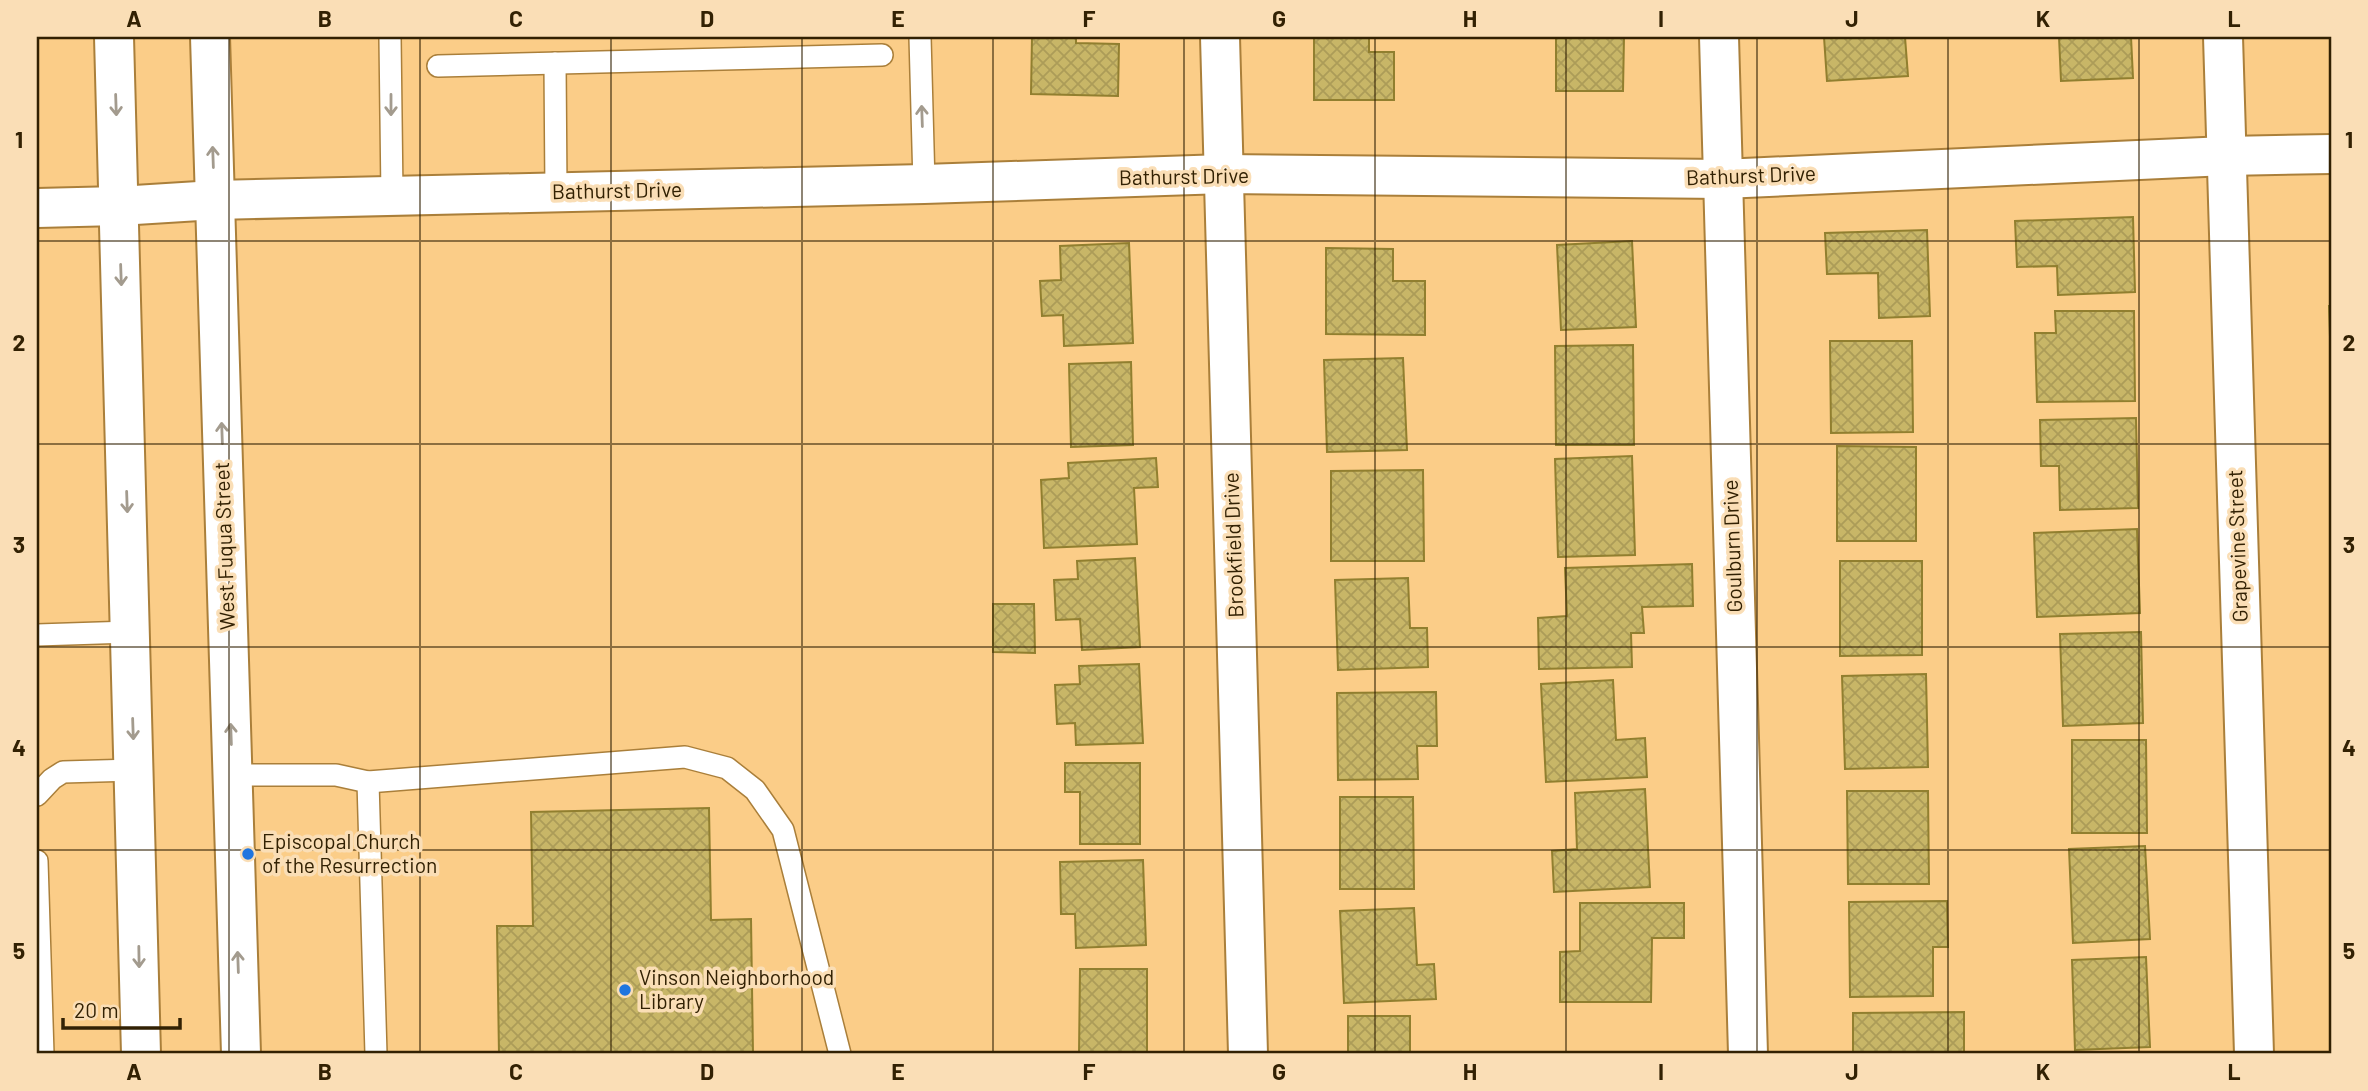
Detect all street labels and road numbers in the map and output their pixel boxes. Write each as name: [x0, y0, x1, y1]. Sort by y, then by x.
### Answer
street label: Bathurst Drive: [1685, 160, 1816, 189]
street label: Bathurst Drive: [1119, 162, 1249, 189]
street label: Bathurst Drive: [552, 176, 682, 203]
street label: West Fuqua Street: [208, 462, 239, 631]
street label: Grapevine Street: [2221, 469, 2252, 623]
street label: Brookfield Drive: [1217, 472, 1248, 618]
street label: Goulburn Drive: [1717, 479, 1746, 613]

